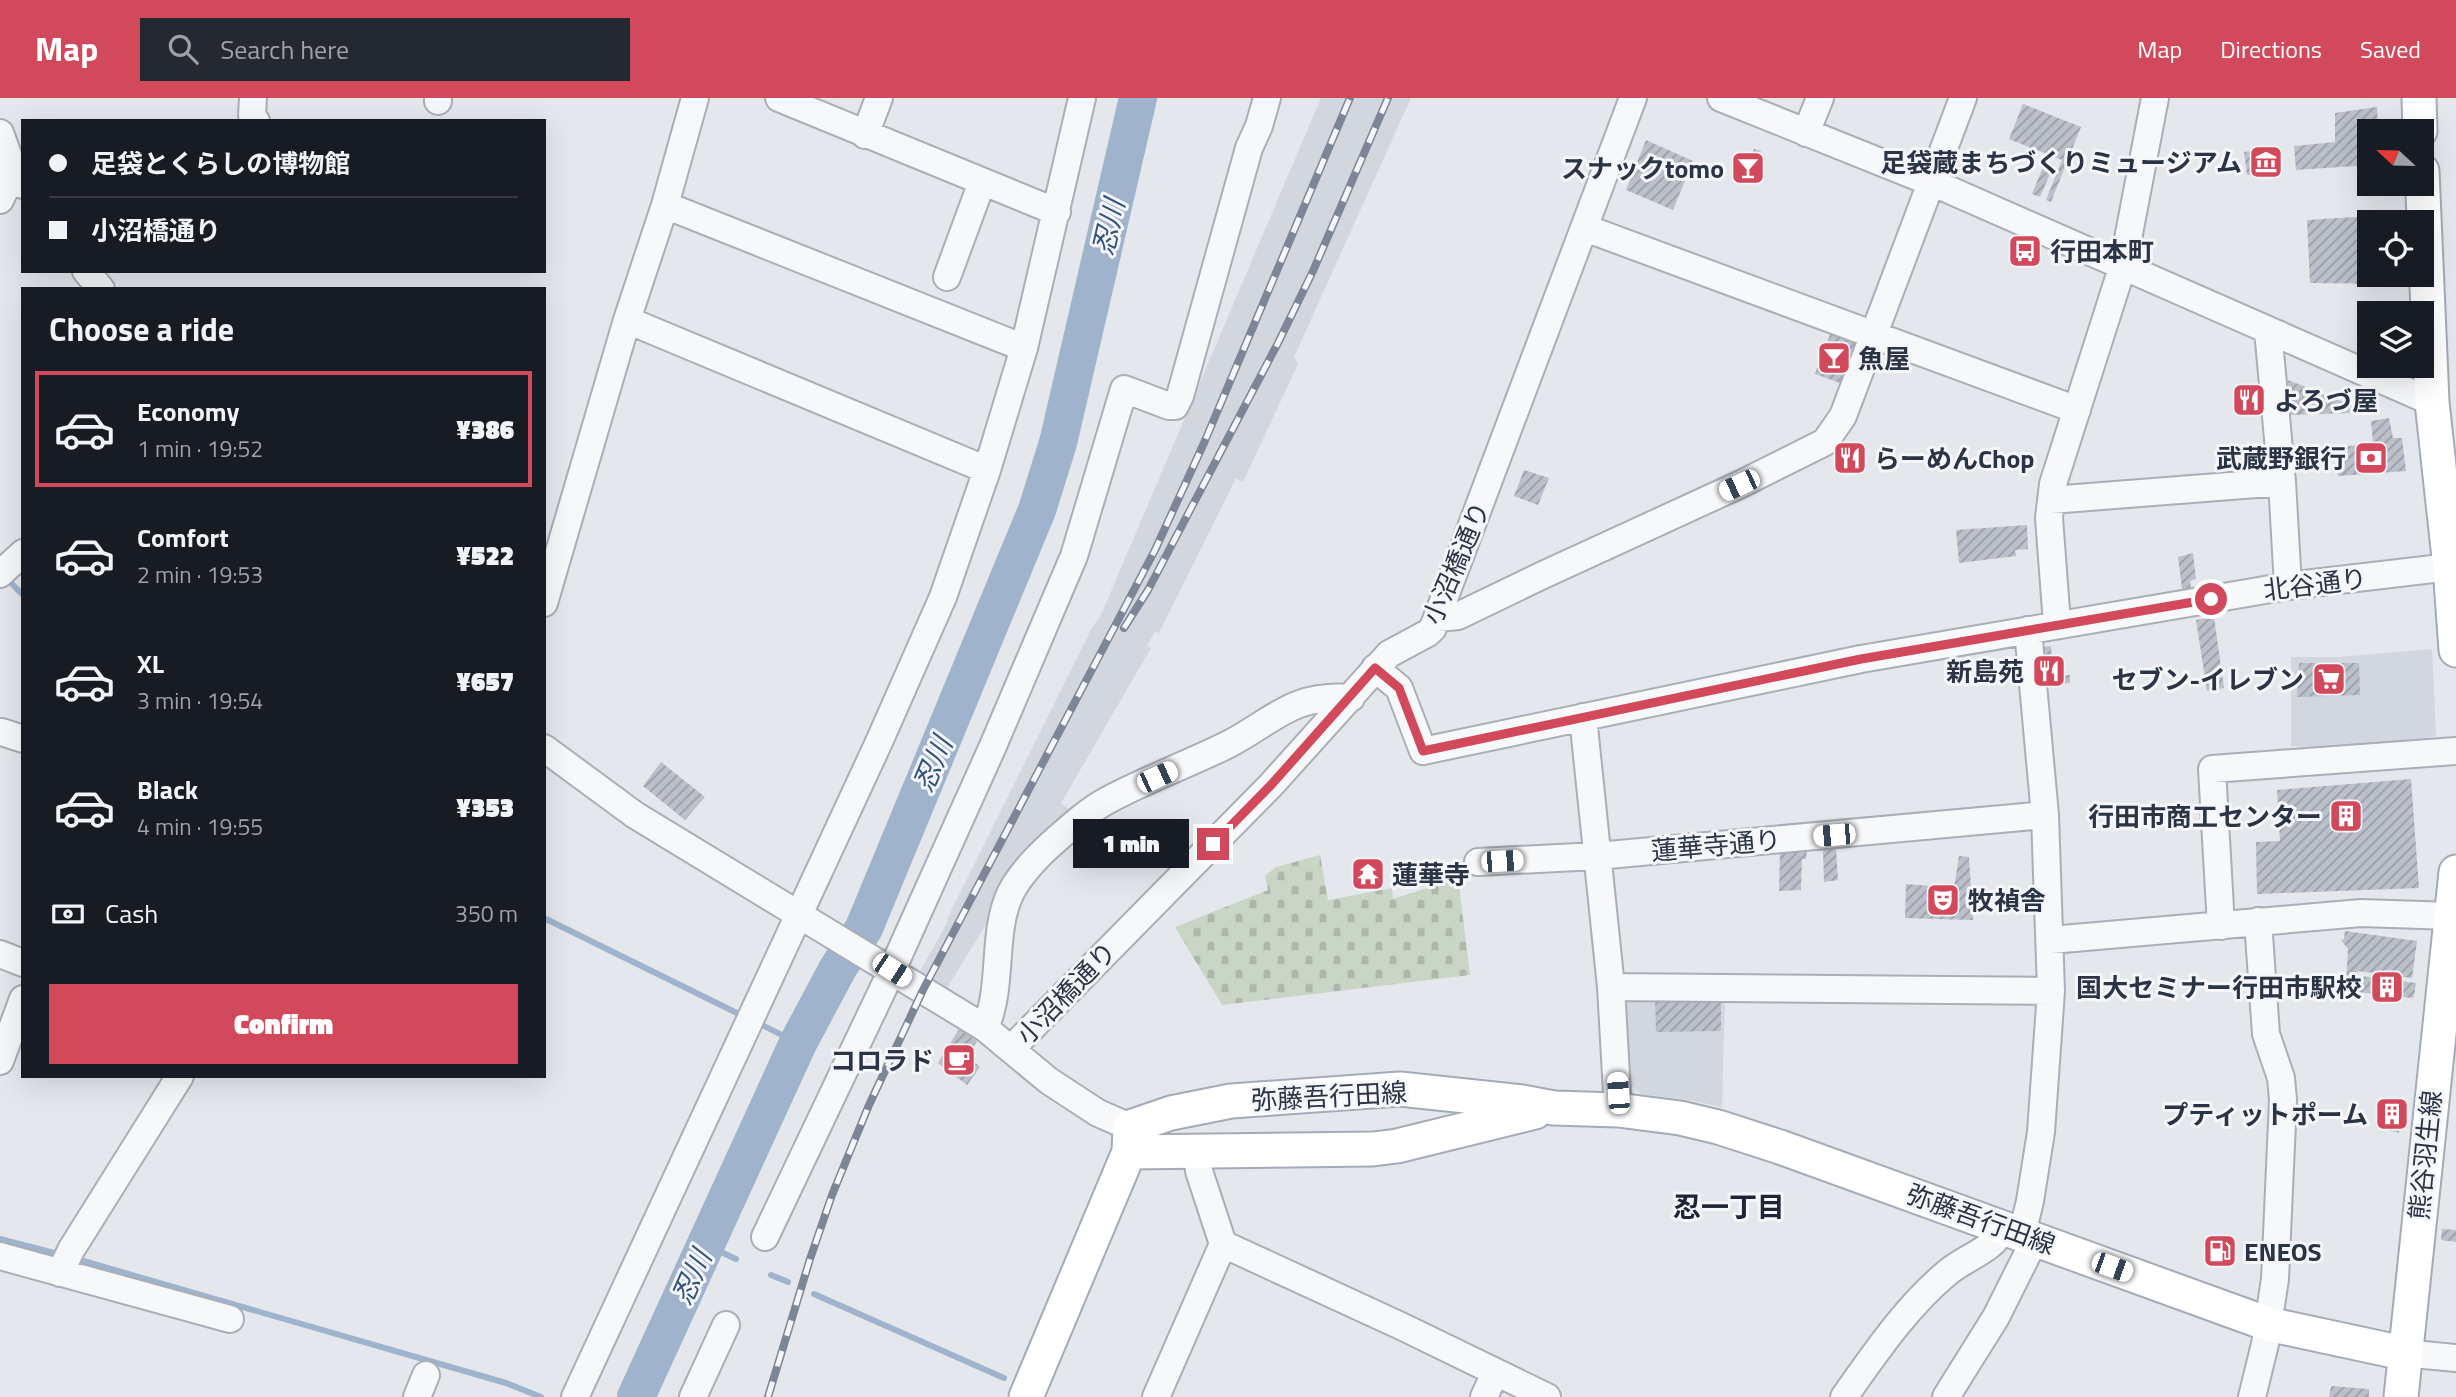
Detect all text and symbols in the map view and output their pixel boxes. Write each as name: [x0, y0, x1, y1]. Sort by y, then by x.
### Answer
search box: [140, 18, 630, 81]
text: Map: [35, 24, 98, 74]
icon: search: [164, 30, 202, 68]
text: Search here: [220, 30, 349, 69]
text: Map: [2137, 31, 2182, 67]
text: Directions: [2220, 31, 2322, 67]
text: Saved: [2360, 31, 2421, 67]
north arrow: [2357, 119, 2434, 196]
map controls: [2357, 119, 2434, 378]
place label: 足袋蔵まちづくりミュージアム: [1880, 143, 2242, 182]
museum icon: 足袋蔵まちづくりミュージアム: [2247, 143, 2285, 181]
text: 足袋とくらしの博物館: [91, 144, 350, 183]
place label: スナックtomo: [1561, 149, 1724, 188]
bar icon: スナックtomo: [1729, 149, 1767, 187]
water label: 忍川: [1081, 192, 1136, 259]
button: locate: [2357, 210, 2434, 287]
text: 小沼橋通り: [91, 211, 221, 250]
bus stop icon: 行田本町: [2006, 232, 2044, 270]
place label: 行田本町: [2050, 232, 2154, 271]
button: layers: [2357, 301, 2434, 378]
text: Choose a ride: [49, 305, 234, 353]
bar icon: 魚屋: [1815, 339, 1853, 377]
place label: 魚屋: [1858, 339, 1910, 378]
restaurant icon: よろづ屋: [2230, 381, 2268, 419]
place label: よろづ屋: [2274, 381, 2378, 420]
text: Economy: [137, 392, 239, 431]
icon: car: [53, 398, 116, 461]
text: ¥386: [456, 410, 514, 449]
text: 1 min · 19:52: [137, 431, 263, 466]
restaurant icon: らーめんChop: [1831, 439, 1869, 477]
place label: らーめんChop: [1874, 439, 2034, 478]
place label: 武蔵野銀行: [2216, 439, 2346, 478]
bank icon: 武蔵野銀行: [2352, 439, 2390, 477]
car: [1716, 467, 1763, 503]
street label: 小沼橋通り: [1413, 496, 1499, 630]
text: Comfort: [137, 518, 229, 557]
icon: car: [53, 524, 116, 587]
text: ¥522: [456, 536, 514, 575]
text: 2 min · 19:53: [137, 557, 263, 592]
street label: 北谷通り: [2261, 558, 2369, 610]
route start: [2195, 583, 2227, 615]
text: XL: [137, 644, 164, 683]
icon: car: [53, 650, 116, 713]
place label: 新島苑: [1946, 652, 2024, 691]
restaurant icon: 新島苑: [2030, 652, 2068, 690]
place label: セブン-イレブン: [2111, 660, 2304, 699]
supermarket icon: セブン-イレブン: [2310, 660, 2348, 698]
text: ¥657: [456, 662, 514, 701]
text: 3 min · 19:54: [137, 683, 263, 718]
water label: 忍川: [901, 727, 964, 798]
car: [1134, 759, 1181, 795]
text: Black: [137, 770, 198, 809]
icon: car: [53, 776, 116, 839]
text: ¥353: [456, 788, 514, 827]
place label: 行田市商工センター: [2088, 797, 2322, 836]
building icon: 行田市商工センター: [2327, 797, 2365, 835]
text: 4 min · 19:55: [137, 809, 263, 844]
callout: 1 min: [1073, 820, 1188, 868]
street label: 蓮華寺通り: [1650, 820, 1782, 870]
car: [1813, 823, 1856, 847]
text: 1 min: [1102, 826, 1160, 861]
route end: [1197, 828, 1229, 860]
car: [1481, 849, 1524, 873]
temple icon: 蓮華寺: [1349, 855, 1387, 893]
place label: 蓮華寺: [1392, 855, 1470, 894]
theatre icon: 牧禎舎: [1924, 881, 1962, 919]
place label: 牧禎舎: [1968, 881, 2046, 920]
text: Cash: [105, 894, 158, 933]
icon: cash: [49, 895, 87, 933]
text: 350 m: [455, 896, 518, 931]
street label: 小沼橋通り: [1007, 933, 1125, 1053]
car: [869, 950, 916, 990]
place label: 国大セミナー行田市駅校: [2076, 968, 2362, 1007]
building icon: 国大セミナー行田市駅校: [2368, 968, 2406, 1006]
button: Confirm: [49, 984, 518, 1064]
place label: コロラド: [830, 1041, 934, 1080]
cafe icon: コロラド: [940, 1041, 978, 1079]
car: [1607, 1071, 1630, 1115]
street label: 弥藤吾行田線: [1250, 1072, 1408, 1120]
street label: 熊谷羽生線: [2399, 1088, 2451, 1222]
place label: プティットポーム: [2162, 1095, 2368, 1134]
building icon: プティットポーム: [2373, 1095, 2411, 1133]
street label: 弥藤吾行田線: [1901, 1174, 2061, 1264]
district label: 忍一丁目: [1673, 1185, 1785, 1228]
fuel station icon: ENEOS: [2201, 1232, 2239, 1270]
place label: ENEOS: [2244, 1232, 2322, 1271]
water label: 忍川: [660, 1240, 723, 1311]
car: [2089, 1250, 2136, 1284]

